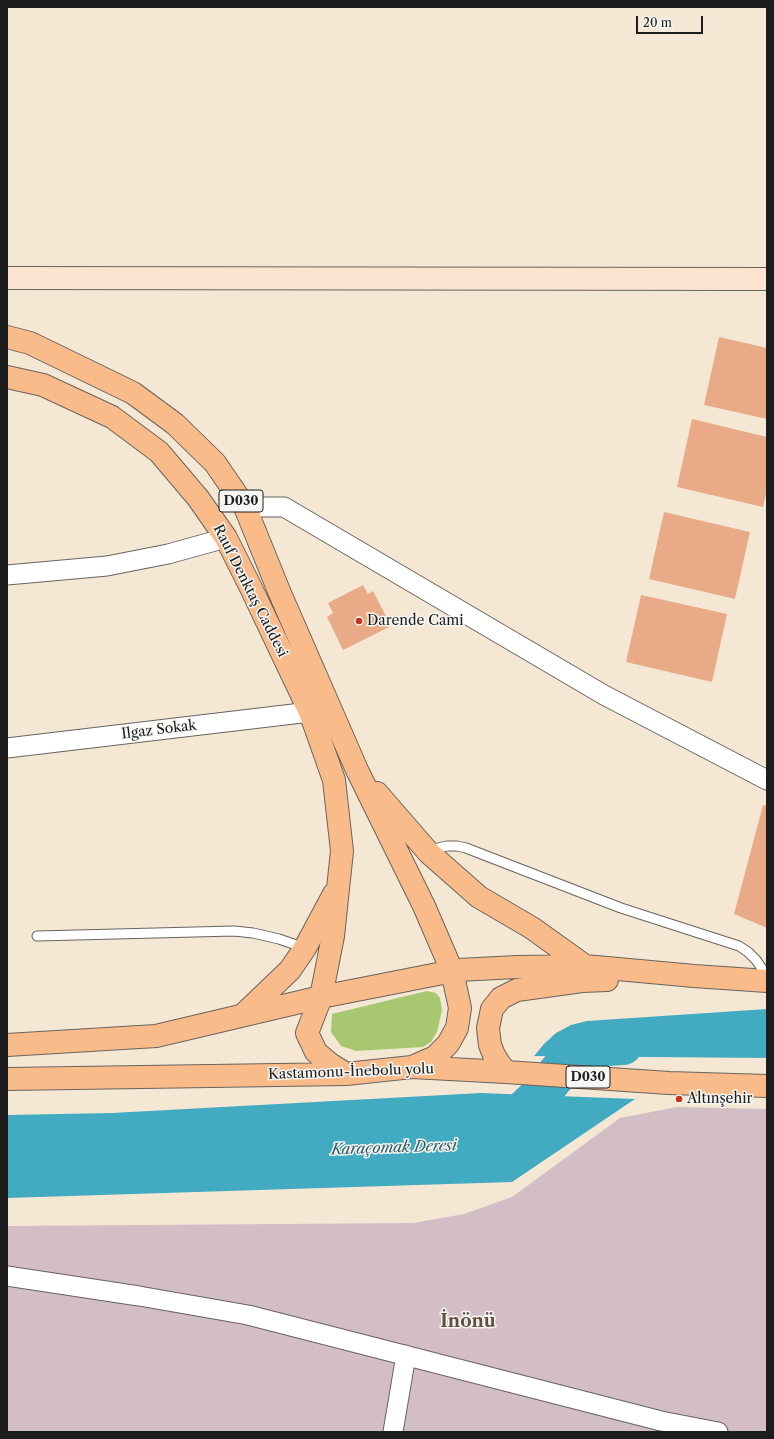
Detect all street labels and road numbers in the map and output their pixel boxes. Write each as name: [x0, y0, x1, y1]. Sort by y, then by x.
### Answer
road number: D030: [219, 490, 263, 512]
street label: Rauf Denktaş Caddesi: [209, 522, 291, 660]
street label: Ilgaz Sokak: [121, 717, 197, 743]
street label: Kastamonu-İnebolu yolu: [268, 1061, 434, 1083]
road number: D030: [566, 1066, 610, 1088]

